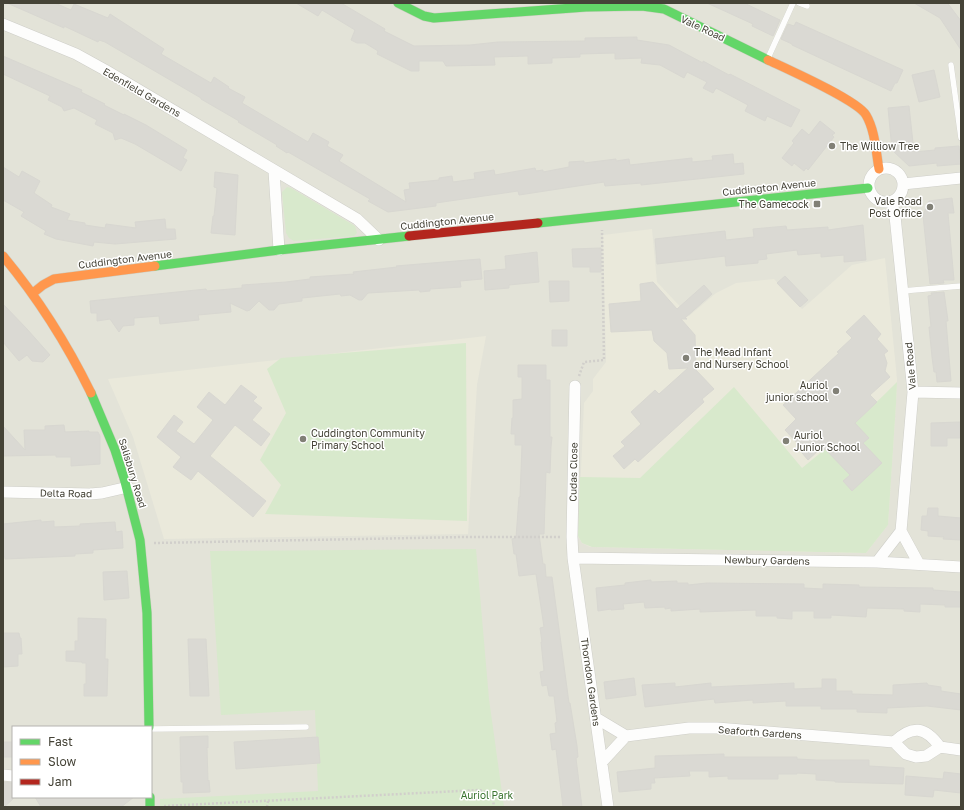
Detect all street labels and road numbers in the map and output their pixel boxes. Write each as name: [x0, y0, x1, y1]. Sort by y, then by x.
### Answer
street label: Vale Road: [679, 12, 727, 44]
street label: Edenfield Gardens: [101, 65, 183, 119]
street label: Cuddington Avenue: [722, 176, 817, 198]
street label: Cuddington Avenue: [400, 210, 495, 232]
street label: Cuddington Avenue: [78, 247, 173, 271]
street label: Vale Road: [902, 342, 918, 390]
street label: Salisbury Road: [117, 437, 149, 509]
street label: Cudas Close: [566, 442, 580, 502]
street label: Delta Road: [40, 487, 92, 499]
street label: Newbury Gardens: [724, 553, 810, 567]
street label: Thorndon Gardens: [579, 637, 603, 727]
street label: Seaforth Gardens: [718, 723, 802, 741]

